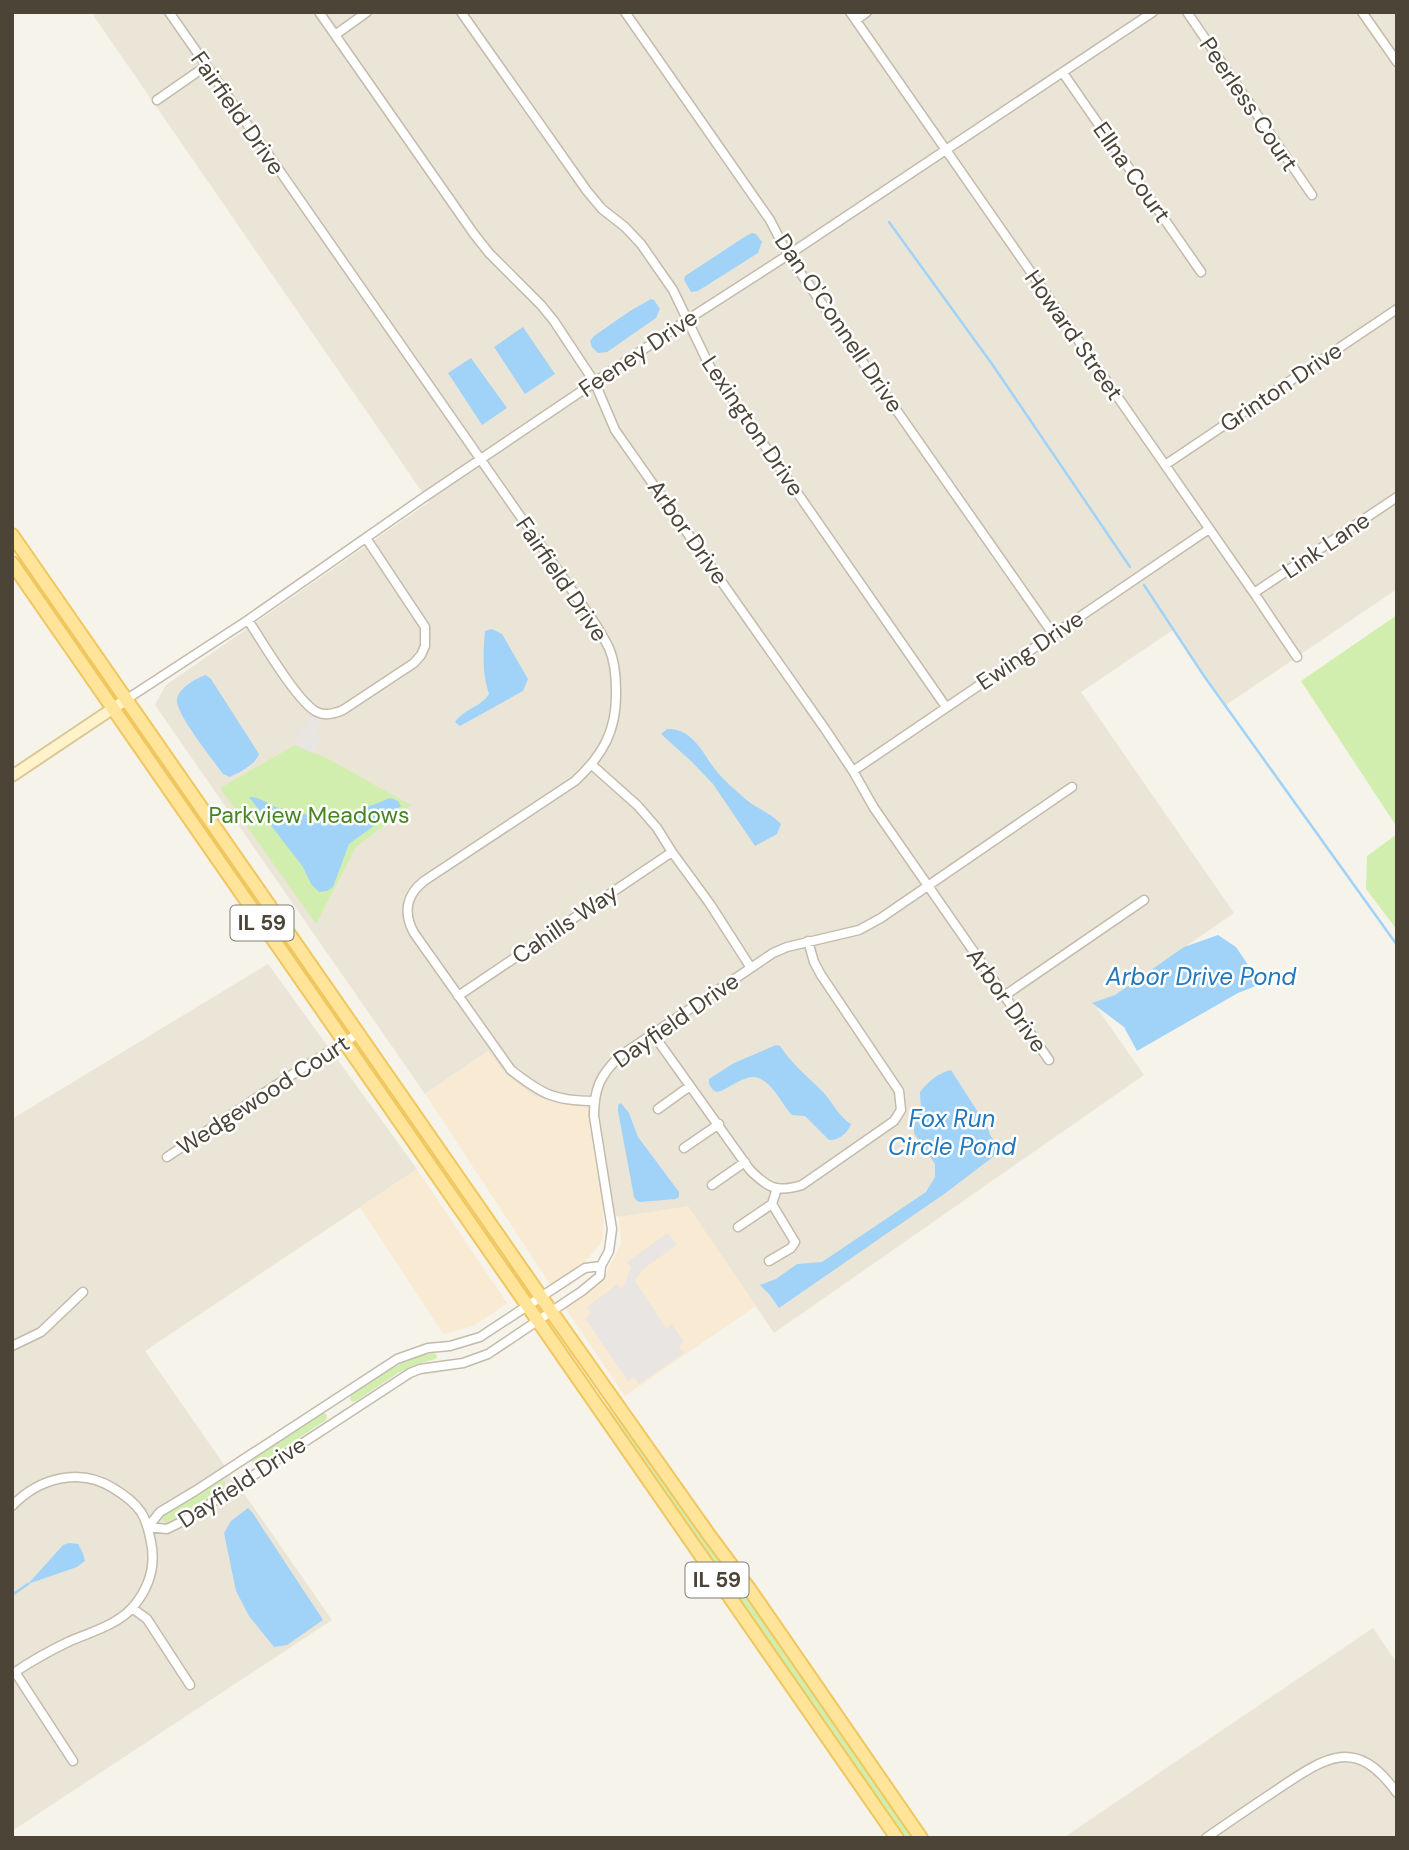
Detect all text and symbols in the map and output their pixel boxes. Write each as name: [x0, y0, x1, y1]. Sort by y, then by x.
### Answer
street label: Peerless Court: [1193, 31, 1305, 177]
street label: Fairfield Drive: [184, 45, 292, 181]
street label: Ellna Court: [1086, 116, 1178, 228]
street label: Dan O'Connell Drive: [768, 228, 910, 418]
street label: Howard Street: [1018, 264, 1130, 406]
street label: Feeney Drive: [573, 302, 703, 404]
street label: Grinton Drive: [1214, 335, 1348, 439]
street label: Lexington Drive: [695, 350, 811, 502]
street label: Arbor Drive: [641, 474, 735, 590]
street label: Link Lane: [1276, 505, 1376, 585]
street label: Fairfield Drive: [509, 511, 615, 647]
street label: Ewing Drive: [971, 603, 1089, 697]
park label: Parkview Meadows: [209, 800, 409, 830]
street label: Cahills Way: [506, 877, 624, 970]
road number: IL 59: [230, 906, 294, 940]
street label: Arbor Drive: [960, 942, 1054, 1058]
water label: Arbor Drive Pond: [1105, 961, 1297, 992]
street label: Dayfield Drive: [607, 966, 745, 1074]
street label: Wedgewood Court: [171, 1028, 355, 1162]
water label: Fox Run Circle Pond: [888, 1103, 1017, 1162]
street label: Dayfield Drive: [172, 1429, 312, 1535]
road number: IL 59: [686, 1562, 748, 1598]

